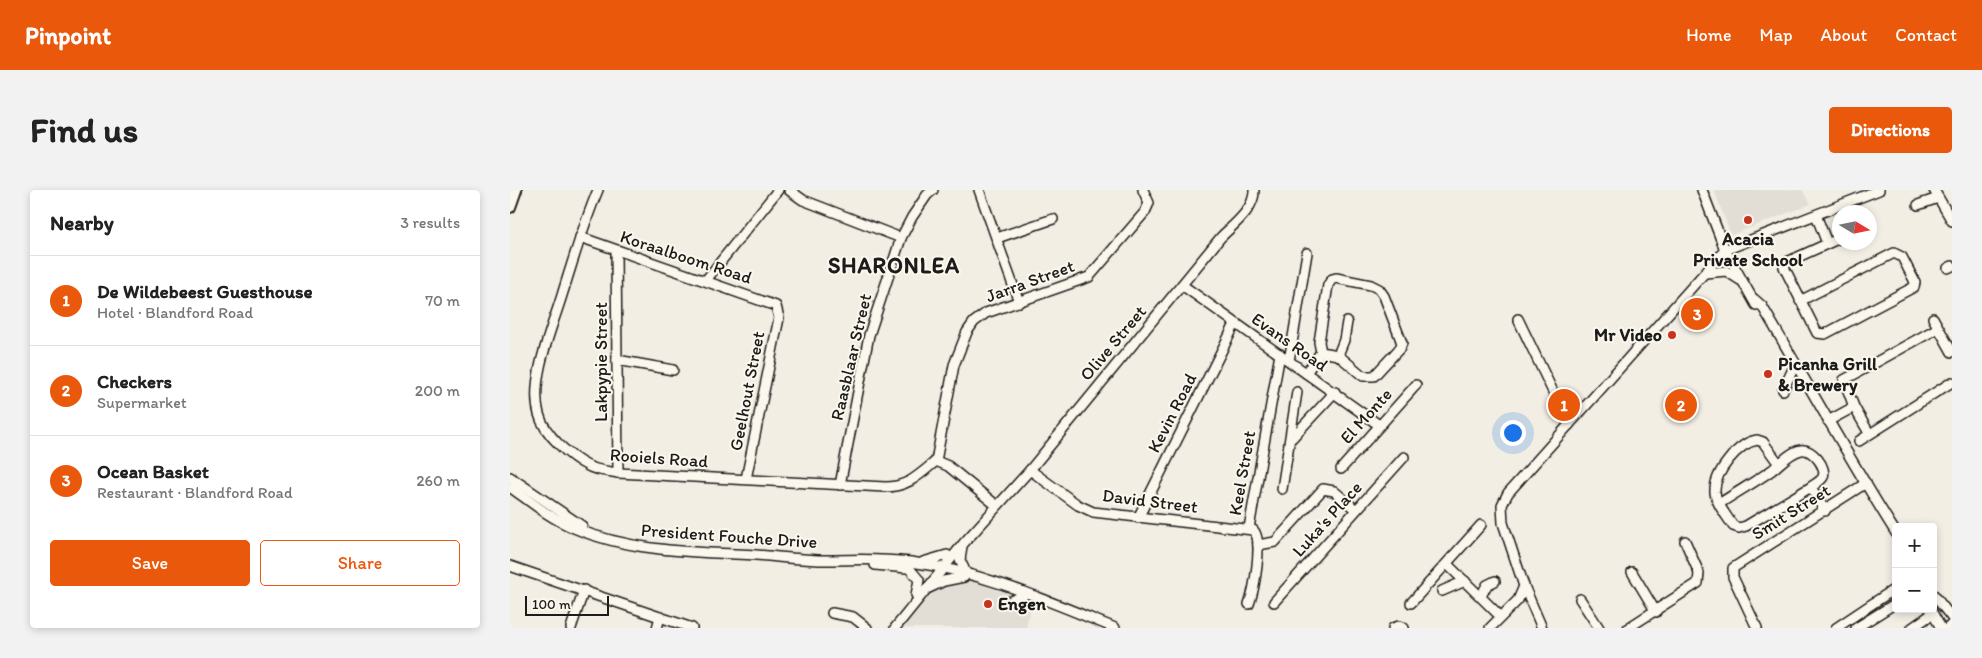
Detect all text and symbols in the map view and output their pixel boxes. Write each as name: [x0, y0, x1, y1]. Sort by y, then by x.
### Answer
text: Pinpoint: [25, 21, 111, 50]
text: Home: [1686, 24, 1732, 46]
text: Map: [1760, 24, 1793, 46]
text: About: [1821, 24, 1867, 46]
text: Contact: [1895, 24, 1957, 46]
button: Directions: [1829, 107, 1952, 153]
text: Find us: [30, 109, 138, 151]
north arrow: [1832, 205, 1877, 250]
text: Nearby: [50, 210, 114, 235]
text: 3 results: [400, 213, 460, 232]
marker: Acacia Private School: [1742, 214, 1754, 226]
street label: Koraalboom Road: [617, 225, 755, 289]
place label: Acacia Private School: [1693, 228, 1804, 271]
district label: SHARONLEA: [828, 252, 960, 279]
street label: Jarra Street: [983, 255, 1078, 307]
text: De Wildebeest Guesthouse: [97, 280, 313, 303]
text: 1: [62, 291, 70, 310]
text: 70 m: [425, 291, 460, 310]
street label: Raasblaar Street: [826, 291, 876, 423]
pin: 3: [1681, 295, 1713, 333]
street label: Olive Street: [1075, 301, 1151, 385]
street label: Lakpypie Street: [590, 302, 612, 422]
text: Hotel · Blandford Road: [97, 303, 253, 322]
street label: Evans Road: [1247, 308, 1333, 376]
place label: Mr Video: [1594, 324, 1662, 346]
street label: Geelhout Street: [725, 329, 769, 453]
marker: Mr Video: [1666, 329, 1678, 341]
place label: Picanha Grill & Brewery: [1778, 353, 1878, 396]
marker: Picanha Grill & Brewery: [1762, 368, 1774, 380]
street label: Kevin Road: [1143, 369, 1201, 456]
text: Checkers: [97, 370, 172, 393]
text: 2: [62, 381, 70, 400]
text: 200 m: [415, 381, 460, 400]
street label: El Monte: [1335, 384, 1397, 448]
pin: 1: [1548, 386, 1580, 424]
pin: 2: [1665, 386, 1697, 424]
text: Supermarket: [97, 393, 187, 412]
your location: [1500, 420, 1526, 446]
street label: Keel Street: [1224, 429, 1260, 517]
street label: Rooiels Road: [609, 444, 709, 472]
text: Ocean Basket: [97, 460, 209, 483]
text: 3: [62, 471, 70, 490]
text: 260 m: [416, 471, 460, 490]
street label: Luka's Place: [1287, 477, 1367, 561]
street label: Smit Street: [1748, 479, 1835, 545]
text: Restaurant · Blandford Road: [97, 483, 293, 502]
street label: David Street: [1101, 484, 1199, 518]
street label: President Fouche Drive: [640, 519, 818, 553]
map controls: [1892, 523, 1937, 613]
button: +: [1892, 523, 1937, 568]
button: Save: [50, 540, 250, 586]
button: Share: [260, 540, 460, 586]
button: −: [1892, 568, 1937, 613]
scale bar: [525, 593, 609, 616]
place label: Engen: [998, 593, 1047, 615]
text: 100 m: [532, 596, 571, 613]
marker: Engen: [982, 598, 994, 610]

